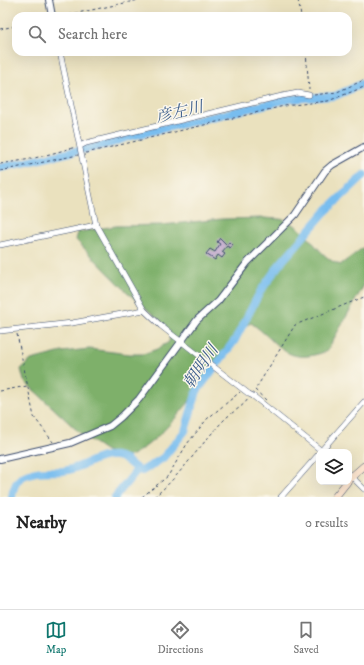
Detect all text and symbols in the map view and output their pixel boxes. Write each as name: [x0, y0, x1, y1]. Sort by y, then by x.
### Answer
search box: [12, 12, 352, 56]
icon: search: [26, 23, 48, 45]
text: Search here: [58, 25, 127, 44]
water label: 彦左川: [154, 96, 207, 127]
water label: 朝明川: [179, 339, 224, 392]
map controls: [316, 449, 352, 485]
button: layers: [316, 449, 352, 485]
text: Nearby: [16, 512, 66, 534]
text: 0 results: [305, 515, 348, 531]
tab: Map: [45, 619, 67, 657]
tab: Directions: [158, 619, 203, 657]
tab: Saved: [294, 619, 319, 657]

